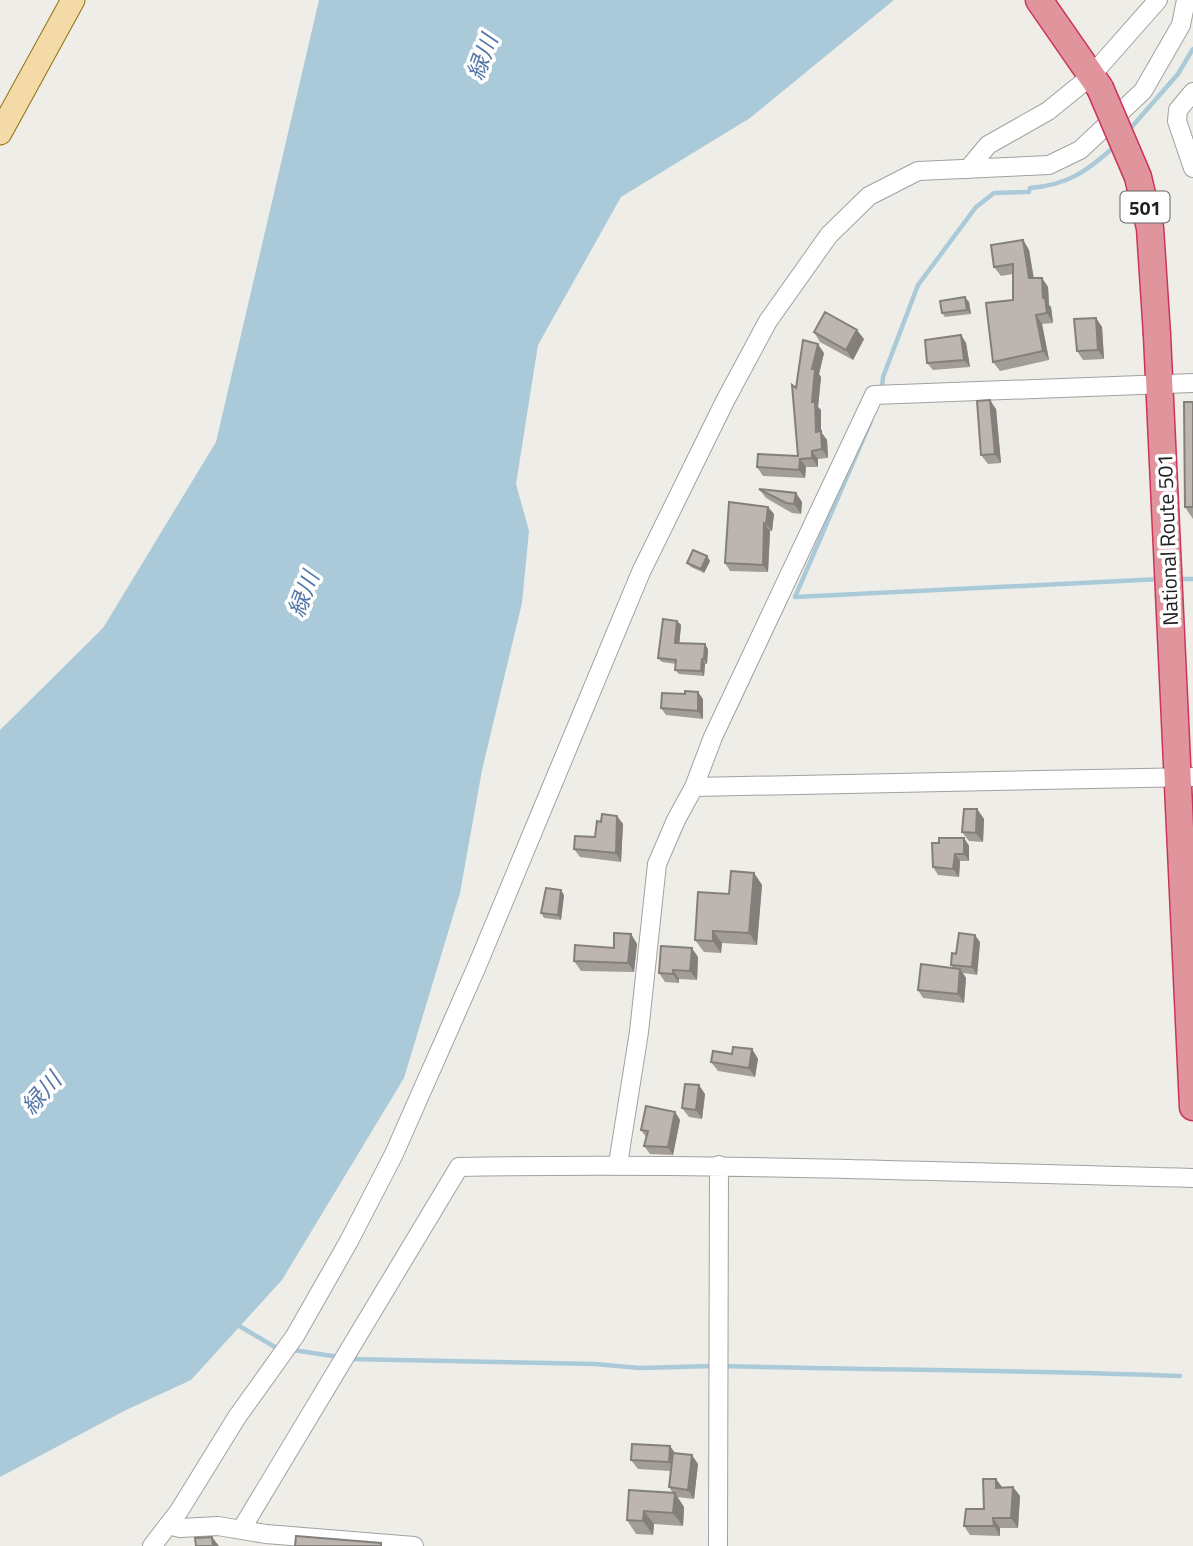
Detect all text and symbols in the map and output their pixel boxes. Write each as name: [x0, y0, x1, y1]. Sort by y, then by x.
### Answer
water label: 緑川: [458, 27, 507, 85]
road number: 501: [1120, 192, 1170, 223]
street label: National Route 501: [1148, 454, 1186, 626]
water label: 緑川: [278, 563, 329, 622]
water label: 緑川: [13, 1062, 71, 1122]

